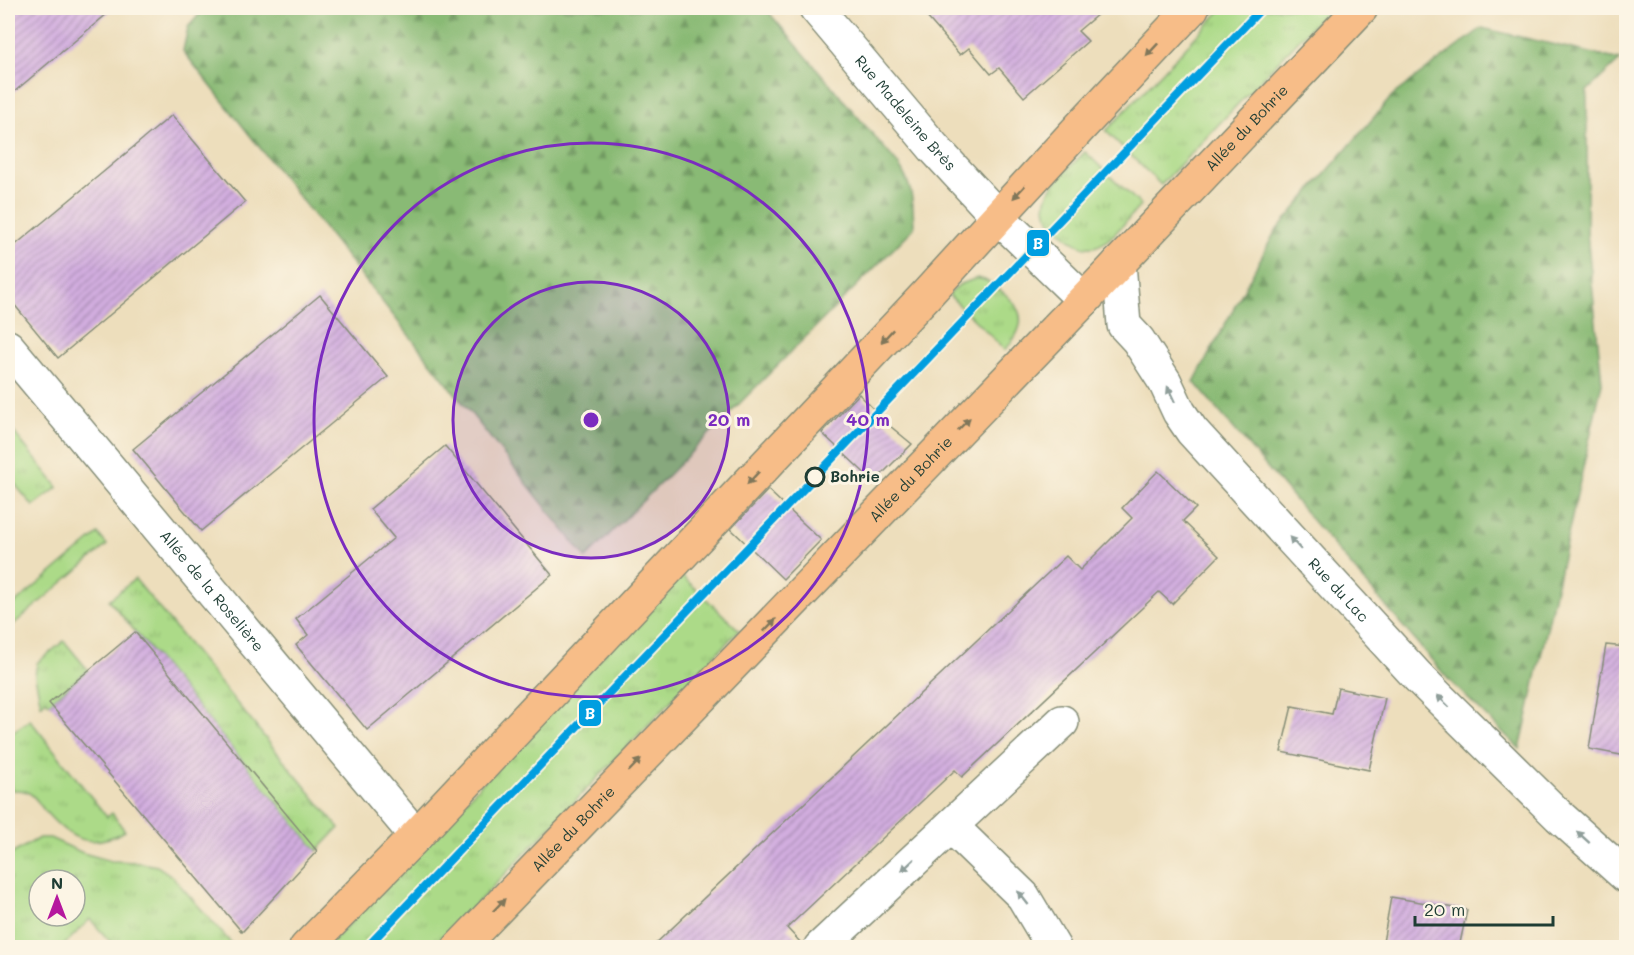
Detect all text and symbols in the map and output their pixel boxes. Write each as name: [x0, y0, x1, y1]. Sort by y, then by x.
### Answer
one-way arrow: [1146, 43, 1160, 57]
street label: Rue Madeleine Brès: [851, 51, 961, 175]
street label: Allée du Bohrie: [1200, 80, 1292, 175]
one-way arrow: [1012, 185, 1026, 200]
line badge: B: [1026, 229, 1050, 257]
text: B: [1033, 232, 1043, 253]
one-way arrow: [881, 329, 895, 343]
one-way arrow: [1167, 386, 1176, 403]
text: 20 m: [708, 407, 750, 431]
text: 40 m: [846, 407, 890, 431]
centre of rings: [581, 410, 601, 430]
one-way arrow: [957, 417, 971, 432]
street label: Allée du Bohrie: [864, 431, 956, 526]
place label: Bohrie: [830, 466, 880, 486]
marker: Bohrie: [805, 467, 825, 487]
one-way arrow: [747, 471, 761, 485]
street label: Allée de la Roselière: [156, 526, 269, 655]
one-way arrow: [1289, 537, 1303, 551]
street label: Rue du Lac: [1304, 553, 1374, 626]
one-way arrow: [763, 618, 777, 632]
one-way arrow: [1436, 695, 1450, 709]
line badge: B: [578, 699, 602, 727]
text: B: [585, 702, 595, 723]
one-way arrow: [627, 759, 641, 773]
street label: Allée du Bohrie: [527, 781, 619, 876]
one-way arrow: [1576, 831, 1591, 844]
one-way arrow: [901, 858, 915, 872]
north arrow: [27, 868, 87, 928]
text: N: [51, 872, 63, 893]
scale bar: [1415, 889, 1553, 927]
one-way arrow: [1016, 890, 1029, 906]
text: 20 m: [1424, 897, 1465, 921]
one-way arrow: [492, 899, 506, 913]

